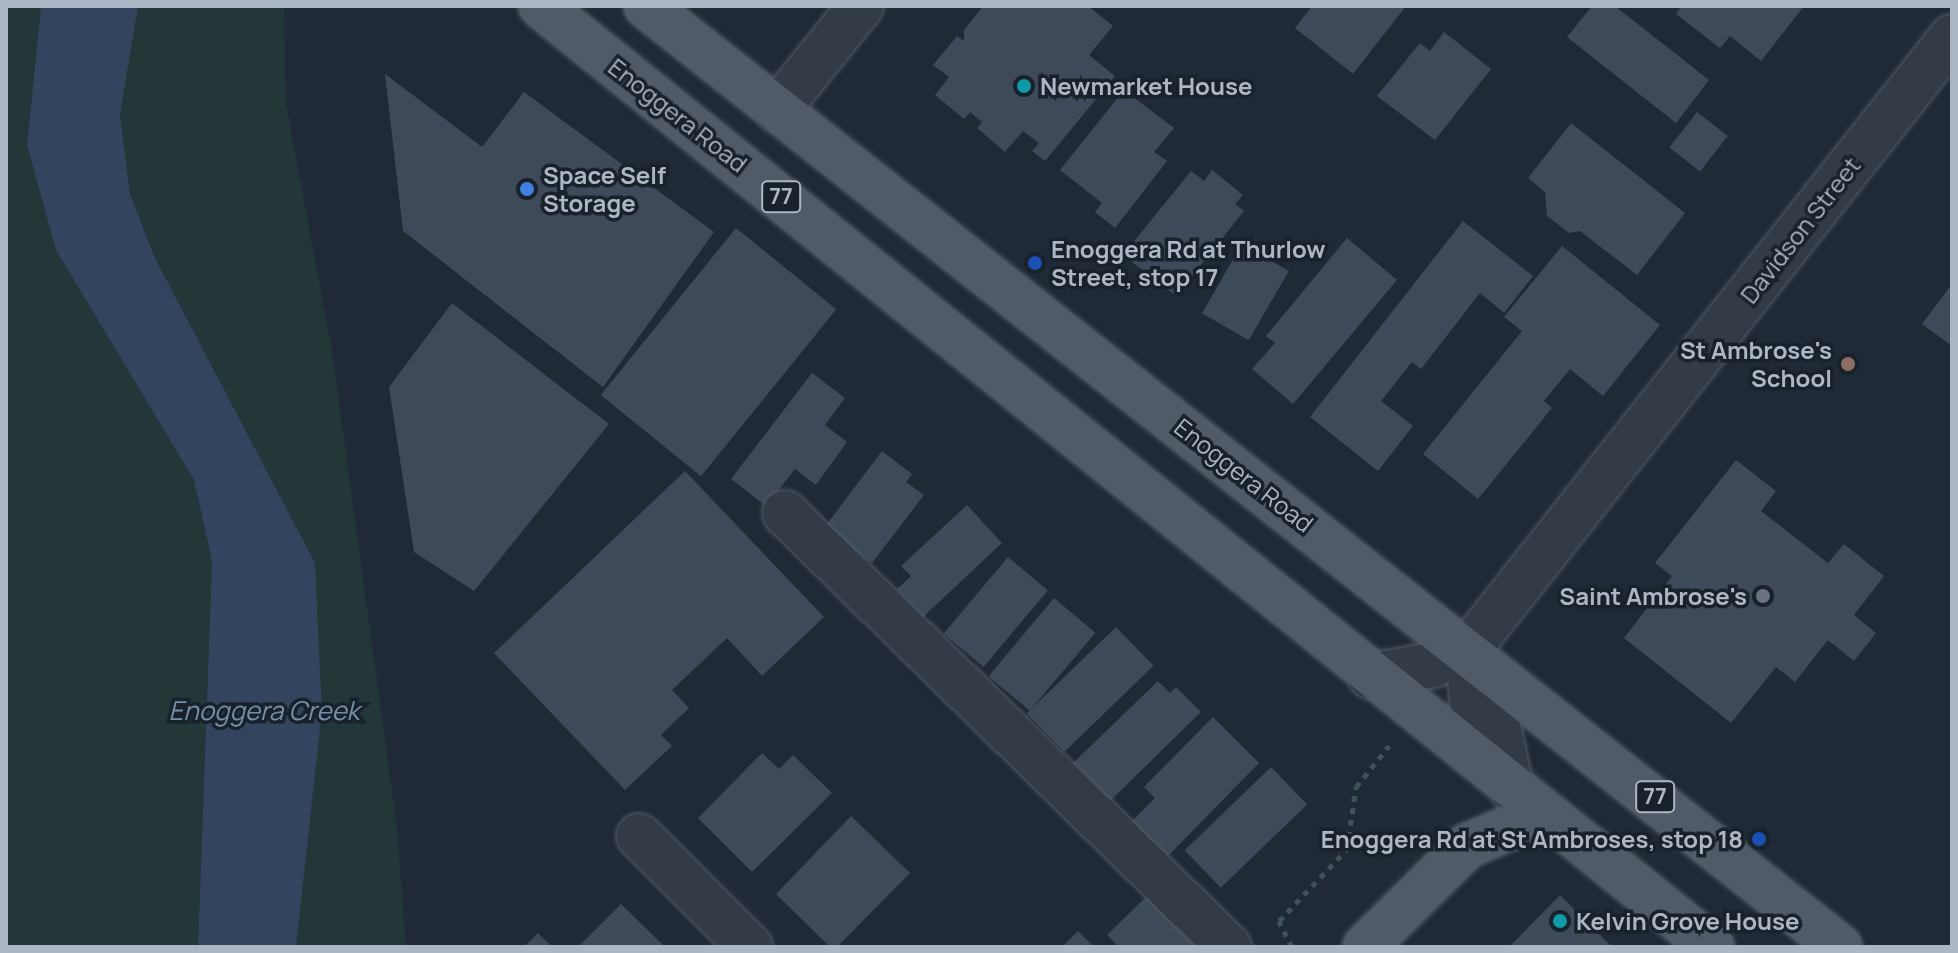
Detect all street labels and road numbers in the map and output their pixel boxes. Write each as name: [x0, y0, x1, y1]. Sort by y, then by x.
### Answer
street label: Enoggera Road: [603, 52, 753, 178]
street label: Davidson Street: [1734, 151, 1866, 309]
road number: 77: [761, 179, 801, 215]
street label: Enoggera Road: [1169, 412, 1319, 538]
road number: 77: [1635, 779, 1675, 815]

